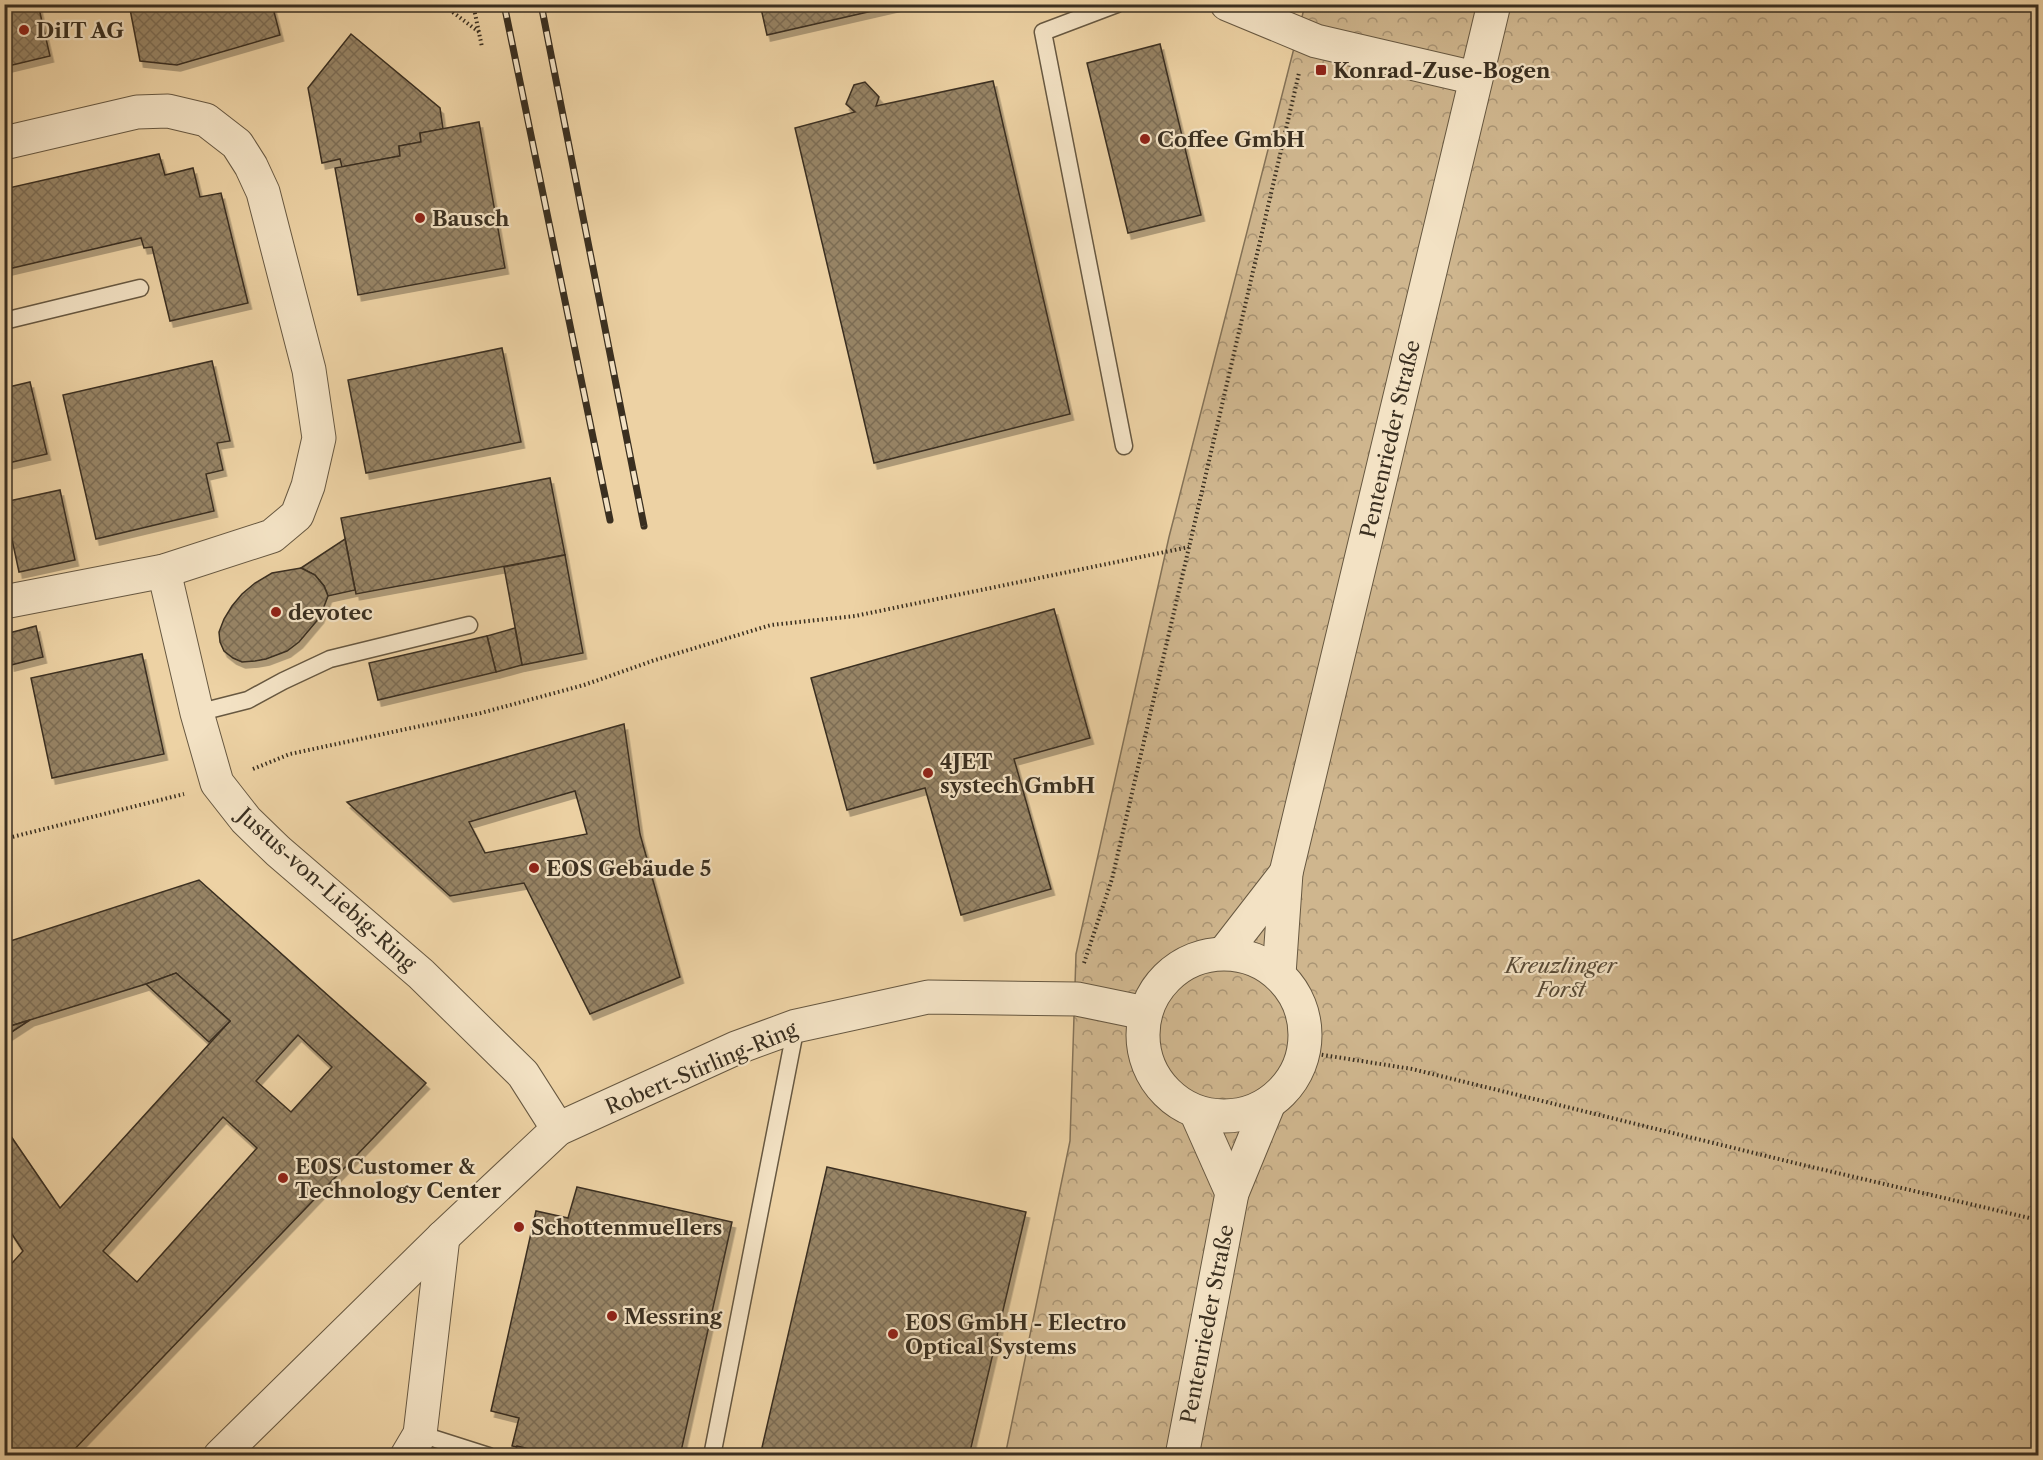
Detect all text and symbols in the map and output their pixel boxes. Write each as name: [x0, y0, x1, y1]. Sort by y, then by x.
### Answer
place label: DiIT AG: [36, 18, 124, 43]
marker: DiIT AG: [17, 23, 31, 37]
place label: Konrad-Zuse-Bogen: [1333, 58, 1551, 83]
marker: Konrad-Zuse-Bogen: [1314, 63, 1328, 77]
place label: Coffee GmbH: [1157, 127, 1305, 152]
marker: Coffee GmbH: [1138, 132, 1152, 146]
place label: Bausch: [432, 206, 510, 231]
marker: Bausch: [413, 211, 427, 225]
street label: Pentenrieder Straße: [1355, 338, 1425, 540]
place label: devotec: [288, 600, 373, 625]
marker: devotec: [269, 605, 283, 619]
place label: 4JET systech GmbH: [940, 749, 1095, 798]
marker: 4JET systech GmbH: [921, 766, 935, 780]
street label: Justus-von-Liebig-Ring: [230, 800, 422, 976]
place label: EOS Gebäude 5: [546, 856, 711, 881]
marker: EOS Gebäude 5: [527, 861, 541, 875]
park label: Kreuzlinger Forst: [1503, 953, 1618, 1002]
street label: Robert-Stirling-Ring: [601, 1016, 801, 1120]
place label: EOS Customer & Technology Center: [295, 1154, 502, 1203]
marker: EOS Customer & Technology Center: [276, 1171, 290, 1185]
place label: Schottenmuellers: [531, 1215, 722, 1240]
marker: Schottenmuellers: [512, 1220, 526, 1234]
street label: Pentenrieder Straße: [1175, 1222, 1239, 1426]
place label: Messring: [624, 1304, 723, 1329]
marker: Messring: [605, 1309, 619, 1323]
place label: EOS GmbH - Electro Optical Systems: [905, 1310, 1126, 1359]
marker: EOS GmbH - Electro Optical Systems: [886, 1327, 900, 1341]

